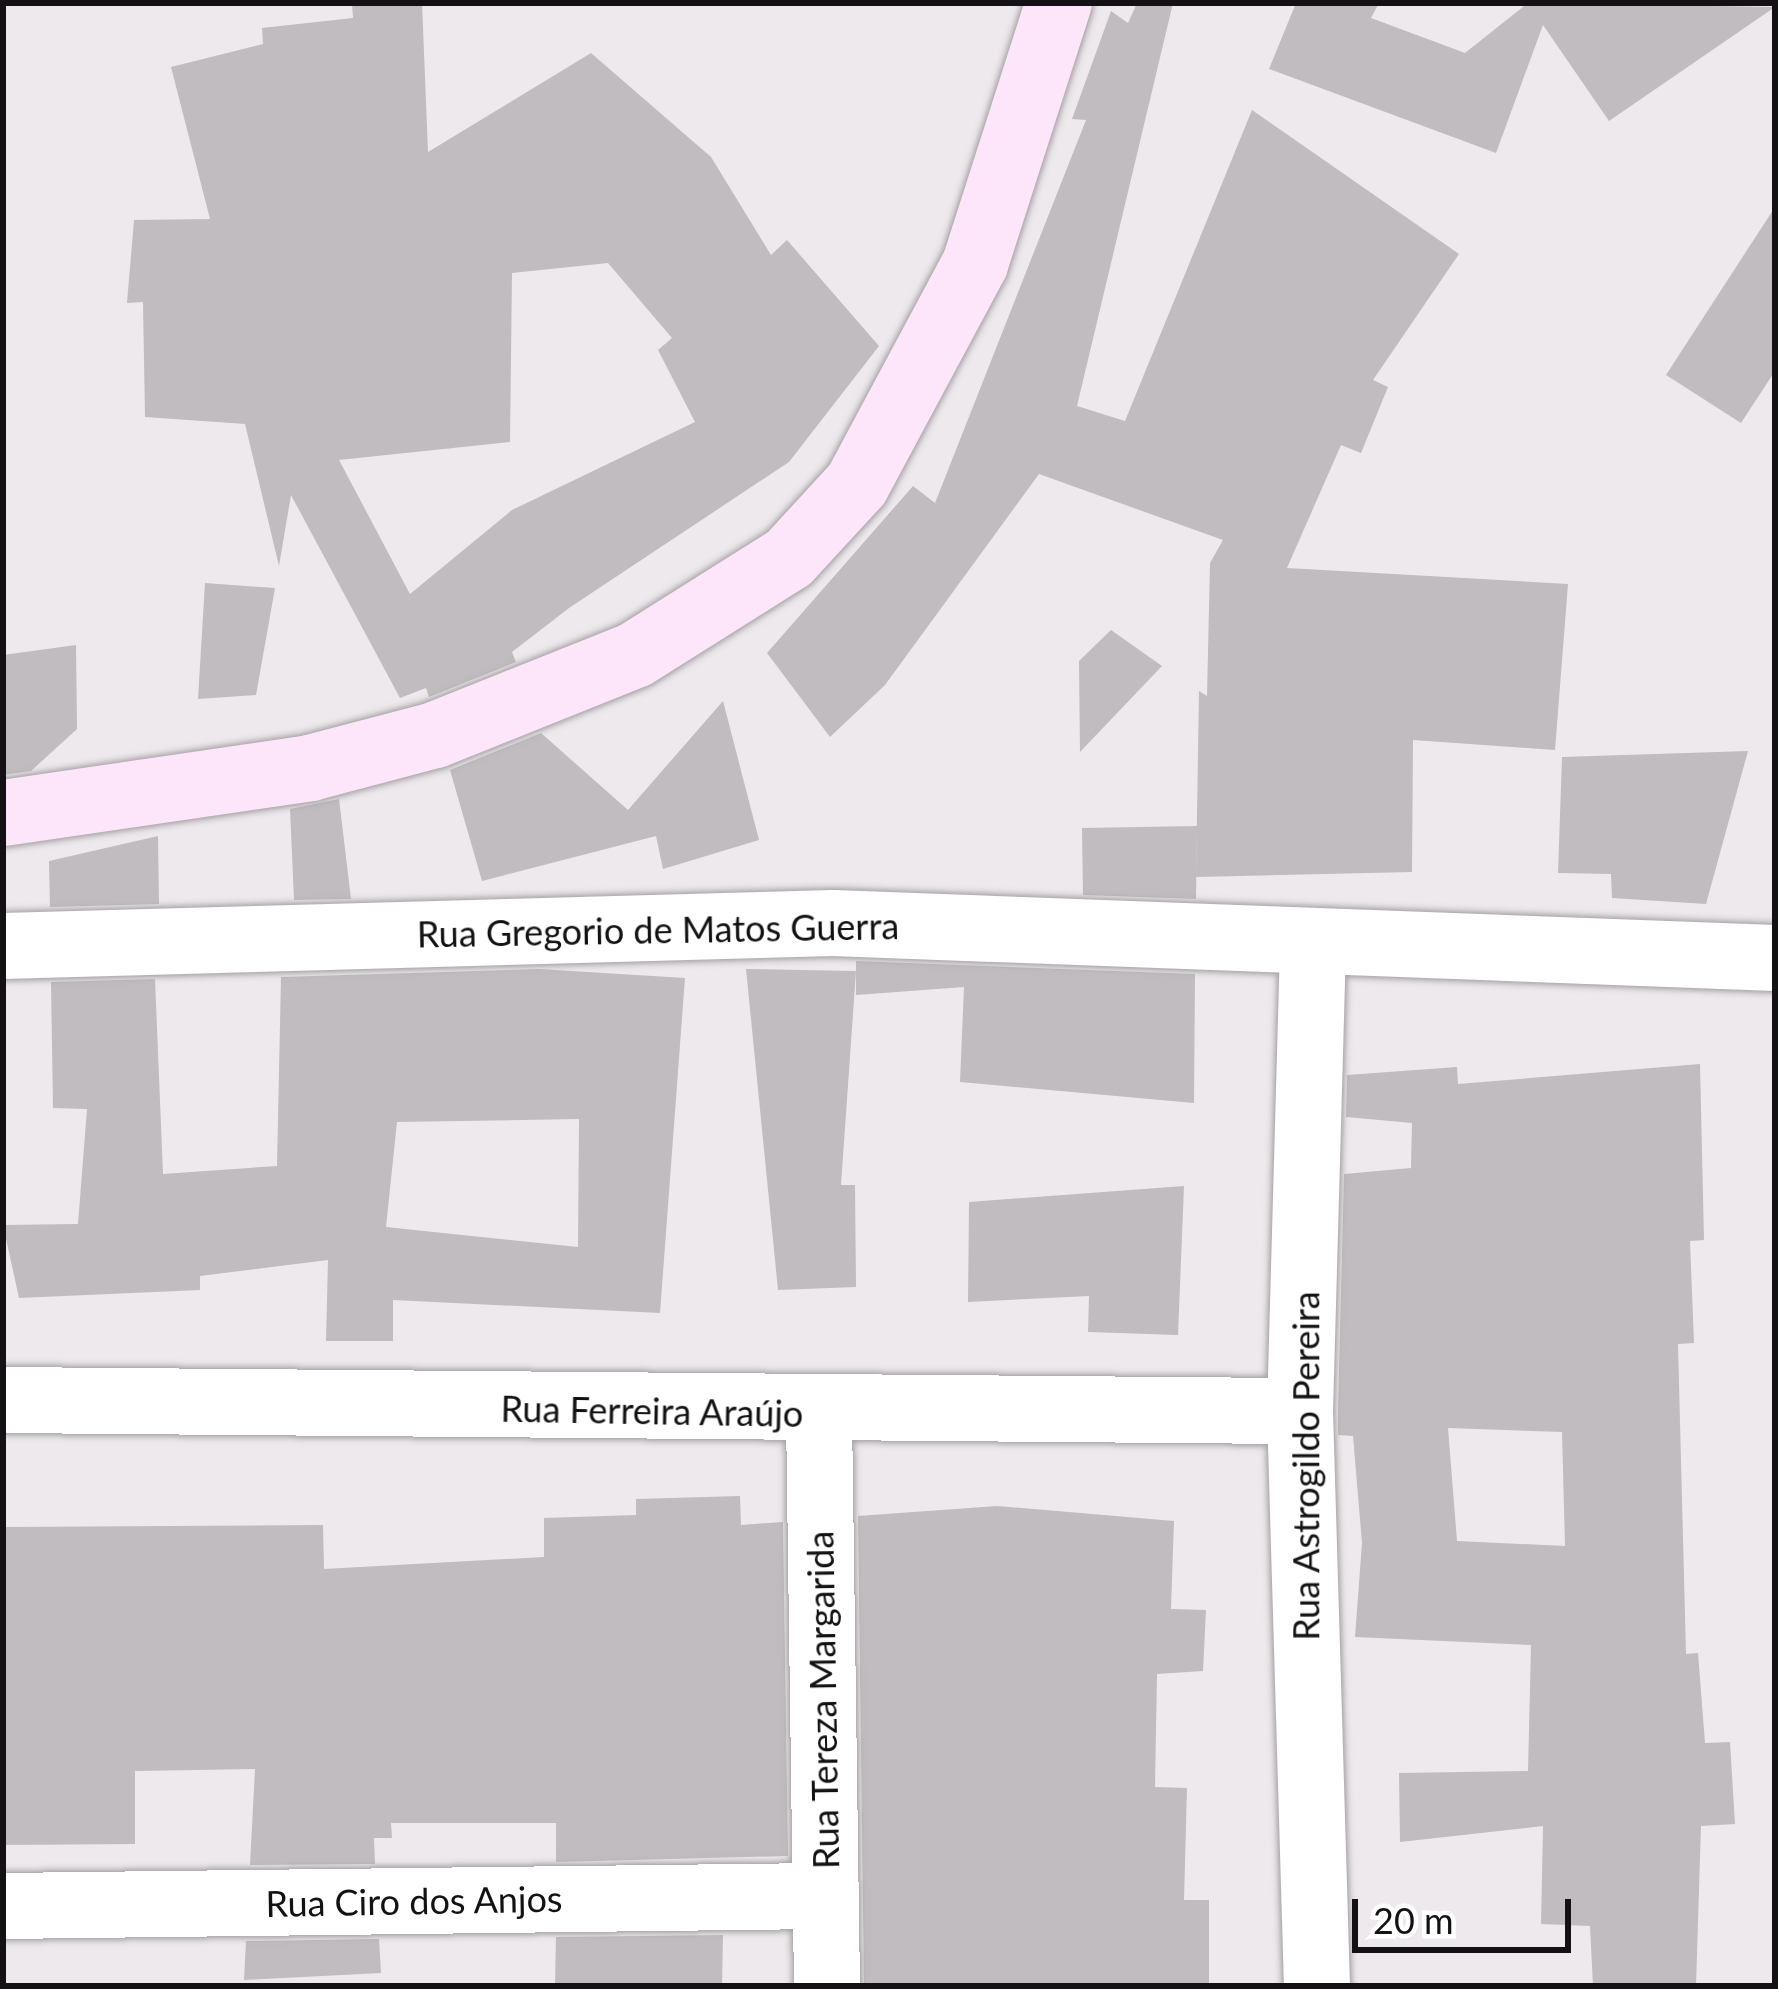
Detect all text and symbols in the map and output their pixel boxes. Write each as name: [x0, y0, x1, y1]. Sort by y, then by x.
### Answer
street label: Rua Gregorio de Matos Guerra: [416, 904, 900, 956]
street label: Rua Astrogildo Pereira: [1284, 1291, 1328, 1641]
street label: Rua Ferreira Araújo: [500, 1387, 804, 1435]
street label: Rua Tereza Margarida: [798, 1530, 848, 1870]
scale bar: [1358, 1875, 1577, 1949]
street label: Rua Ciro dos Anjos: [265, 1877, 563, 1925]
text: 20 m: [1373, 1898, 1454, 1942]

